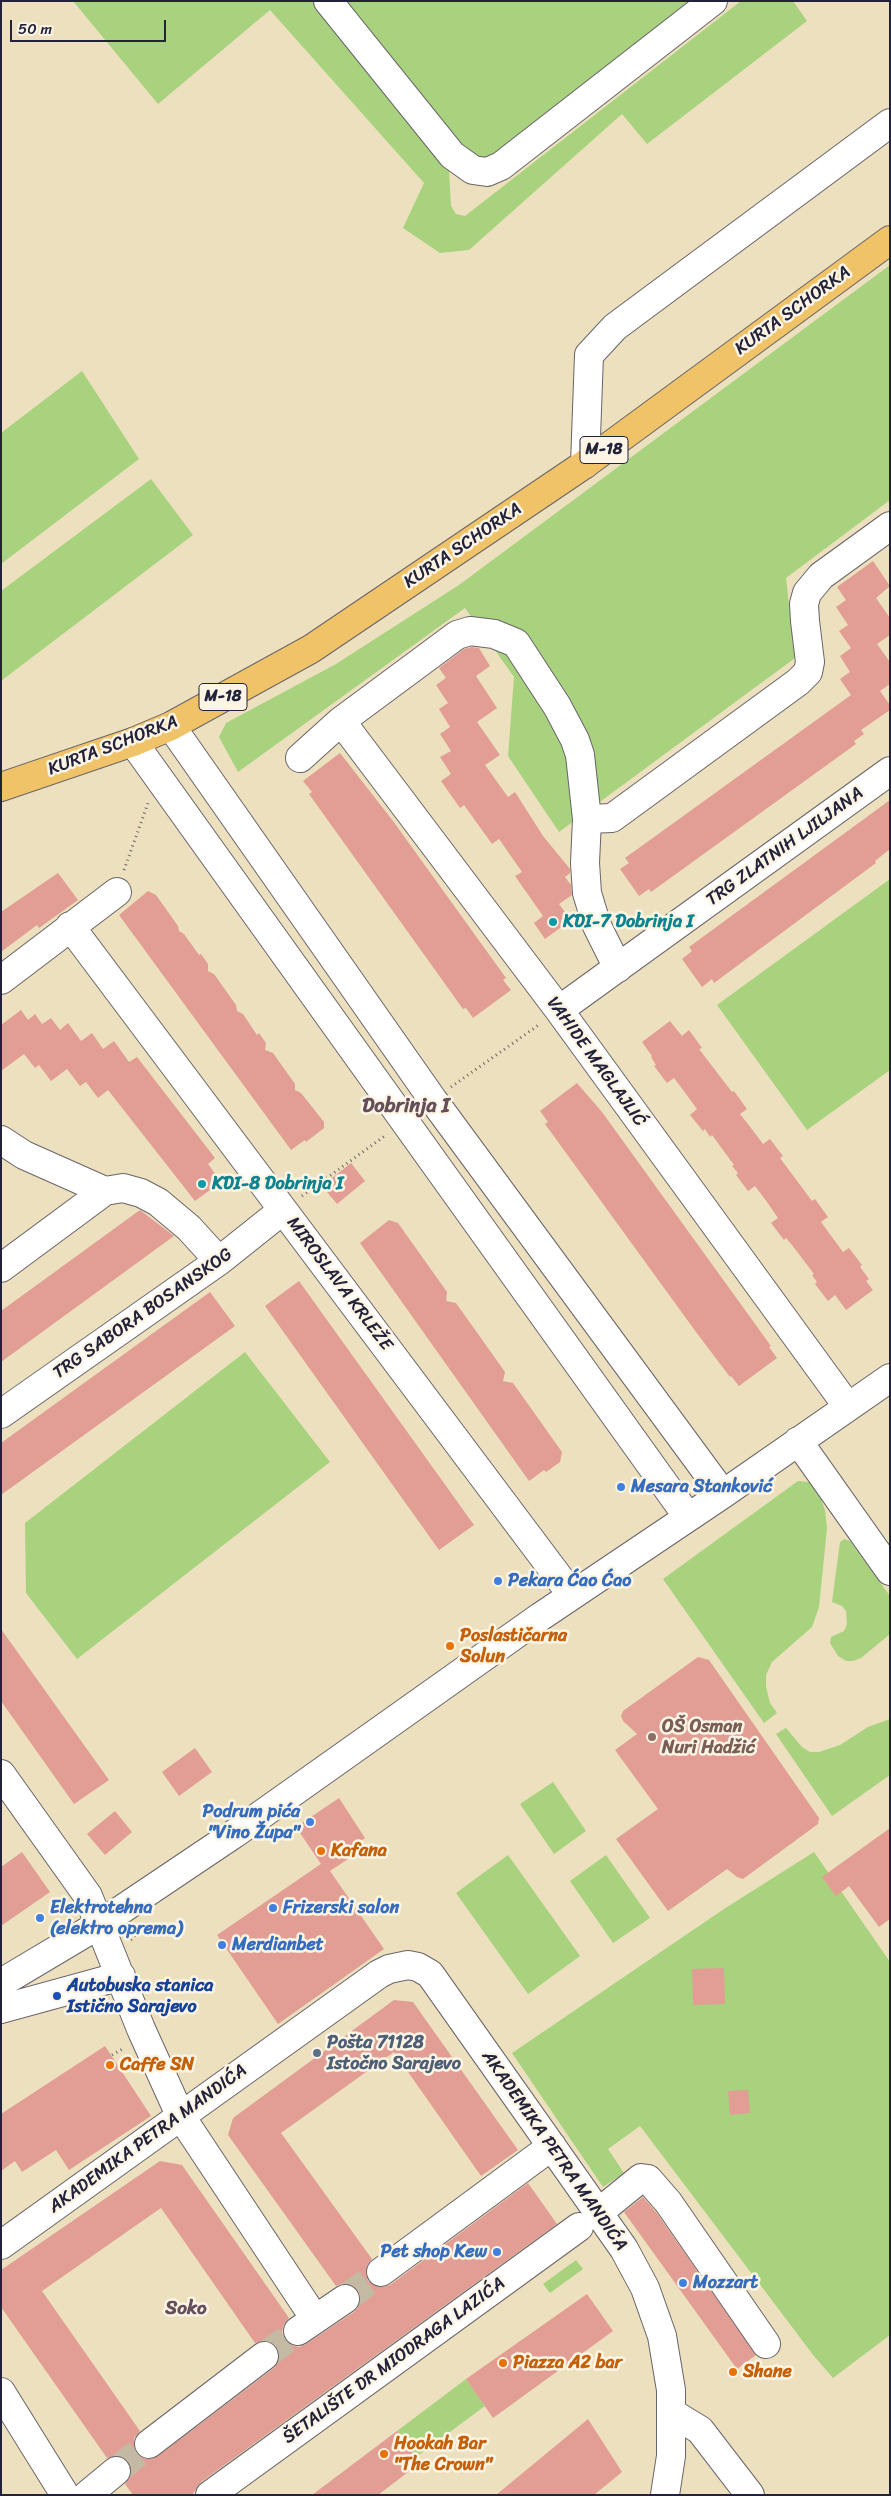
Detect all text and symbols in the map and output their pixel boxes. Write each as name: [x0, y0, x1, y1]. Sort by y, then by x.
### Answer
scale bar: [12, 10, 169, 42]
text: 50 m: [18, 16, 52, 42]
street label: KURTA SCHORKA: [731, 262, 855, 360]
road number: M-18: [580, 436, 628, 464]
street label: KURTA SCHORKA: [400, 499, 526, 593]
road number: M-18: [199, 684, 247, 710]
street label: KURTA SCHORKA: [45, 711, 181, 781]
street label: TRG ZLATNIH LJILJANA: [702, 783, 868, 911]
place label: KDI-7 Dobrinja I: [563, 911, 694, 933]
marker: KDI-7 Dobrinja I: [547, 916, 559, 928]
street label: VAHIDE MAGLAJLIĆ: [542, 993, 650, 1131]
district label: Dobrinja I: [362, 1095, 450, 1119]
place label: KDI-8 Dobrinja I: [212, 1173, 343, 1195]
marker: KDI-8 Dobrinja I: [196, 1178, 208, 1190]
street label: MIROSLAVA KRLEŽE: [282, 1213, 396, 1355]
street label: TRG SABORA BOSANSKOG: [49, 1244, 237, 1384]
place label: Mesara Stanković: [631, 1476, 772, 1498]
marker: Mesara Stanković: [615, 1481, 627, 1493]
place label: Pekara Ćao Ćao: [508, 1570, 631, 1592]
marker: Pekara Ćao Ćao: [492, 1575, 504, 1587]
place label: Poslastičarna Solun: [460, 1625, 567, 1668]
marker: Poslastičarna Solun: [444, 1640, 456, 1652]
place label: OŠ Osman Nuri Hadžić: [662, 1716, 755, 1758]
marker: OŠ Osman Nuri Hadžić: [646, 1731, 658, 1743]
place label: Podrum pića "Vino Župa": [202, 1801, 300, 1844]
marker: Podrum pića "Vino Župa": [304, 1816, 316, 1828]
place label: Kafana: [331, 1840, 387, 1862]
marker: Kafana: [315, 1845, 327, 1857]
place label: Elektrotehna (elektro oprema): [50, 1897, 182, 1940]
place label: Frizerski salon: [283, 1897, 399, 1919]
marker: Frizerski salon: [267, 1902, 279, 1914]
marker: Elektrotehna (elektro oprema): [34, 1912, 46, 1924]
place label: Merdianbet: [232, 1934, 324, 1956]
marker: Merdianbet: [216, 1939, 228, 1951]
place label: Autobuska stanica Istično Sarajevo: [67, 1975, 213, 2018]
marker: Autobuska stanica Istično Sarajevo: [51, 1990, 63, 2002]
place label: Pošta 71128 Istočno Sarajevo: [327, 2032, 461, 2074]
marker: Pošta 71128 Istočno Sarajevo: [311, 2047, 323, 2059]
street label: AKADEMIKA PETRA MANDIĆA: [477, 2047, 631, 2255]
place label: Caffe SN: [120, 2054, 194, 2076]
marker: Caffe SN: [104, 2059, 116, 2071]
street label: AKADEMIKA PETRA MANDIĆA: [45, 2060, 251, 2218]
place label: Pet shop Kew: [381, 2241, 487, 2263]
marker: Pet shop Kew: [491, 2246, 503, 2258]
place label: Mozzart: [693, 2272, 758, 2294]
street label: ŠETALIŠTE DR MIODRAGA LAZIĆA: [279, 2273, 509, 2449]
marker: Mozzart: [677, 2277, 689, 2289]
district label: Soko: [165, 2298, 207, 2320]
place label: Piazza A2 bar: [513, 2352, 622, 2374]
marker: Piazza A2 bar: [497, 2357, 509, 2369]
place label: Shane: [743, 2361, 792, 2383]
marker: Shane: [727, 2366, 739, 2378]
place label: Hookah Bar "The Crown": [394, 2433, 492, 2476]
marker: Hookah Bar "The Crown": [378, 2448, 390, 2460]

